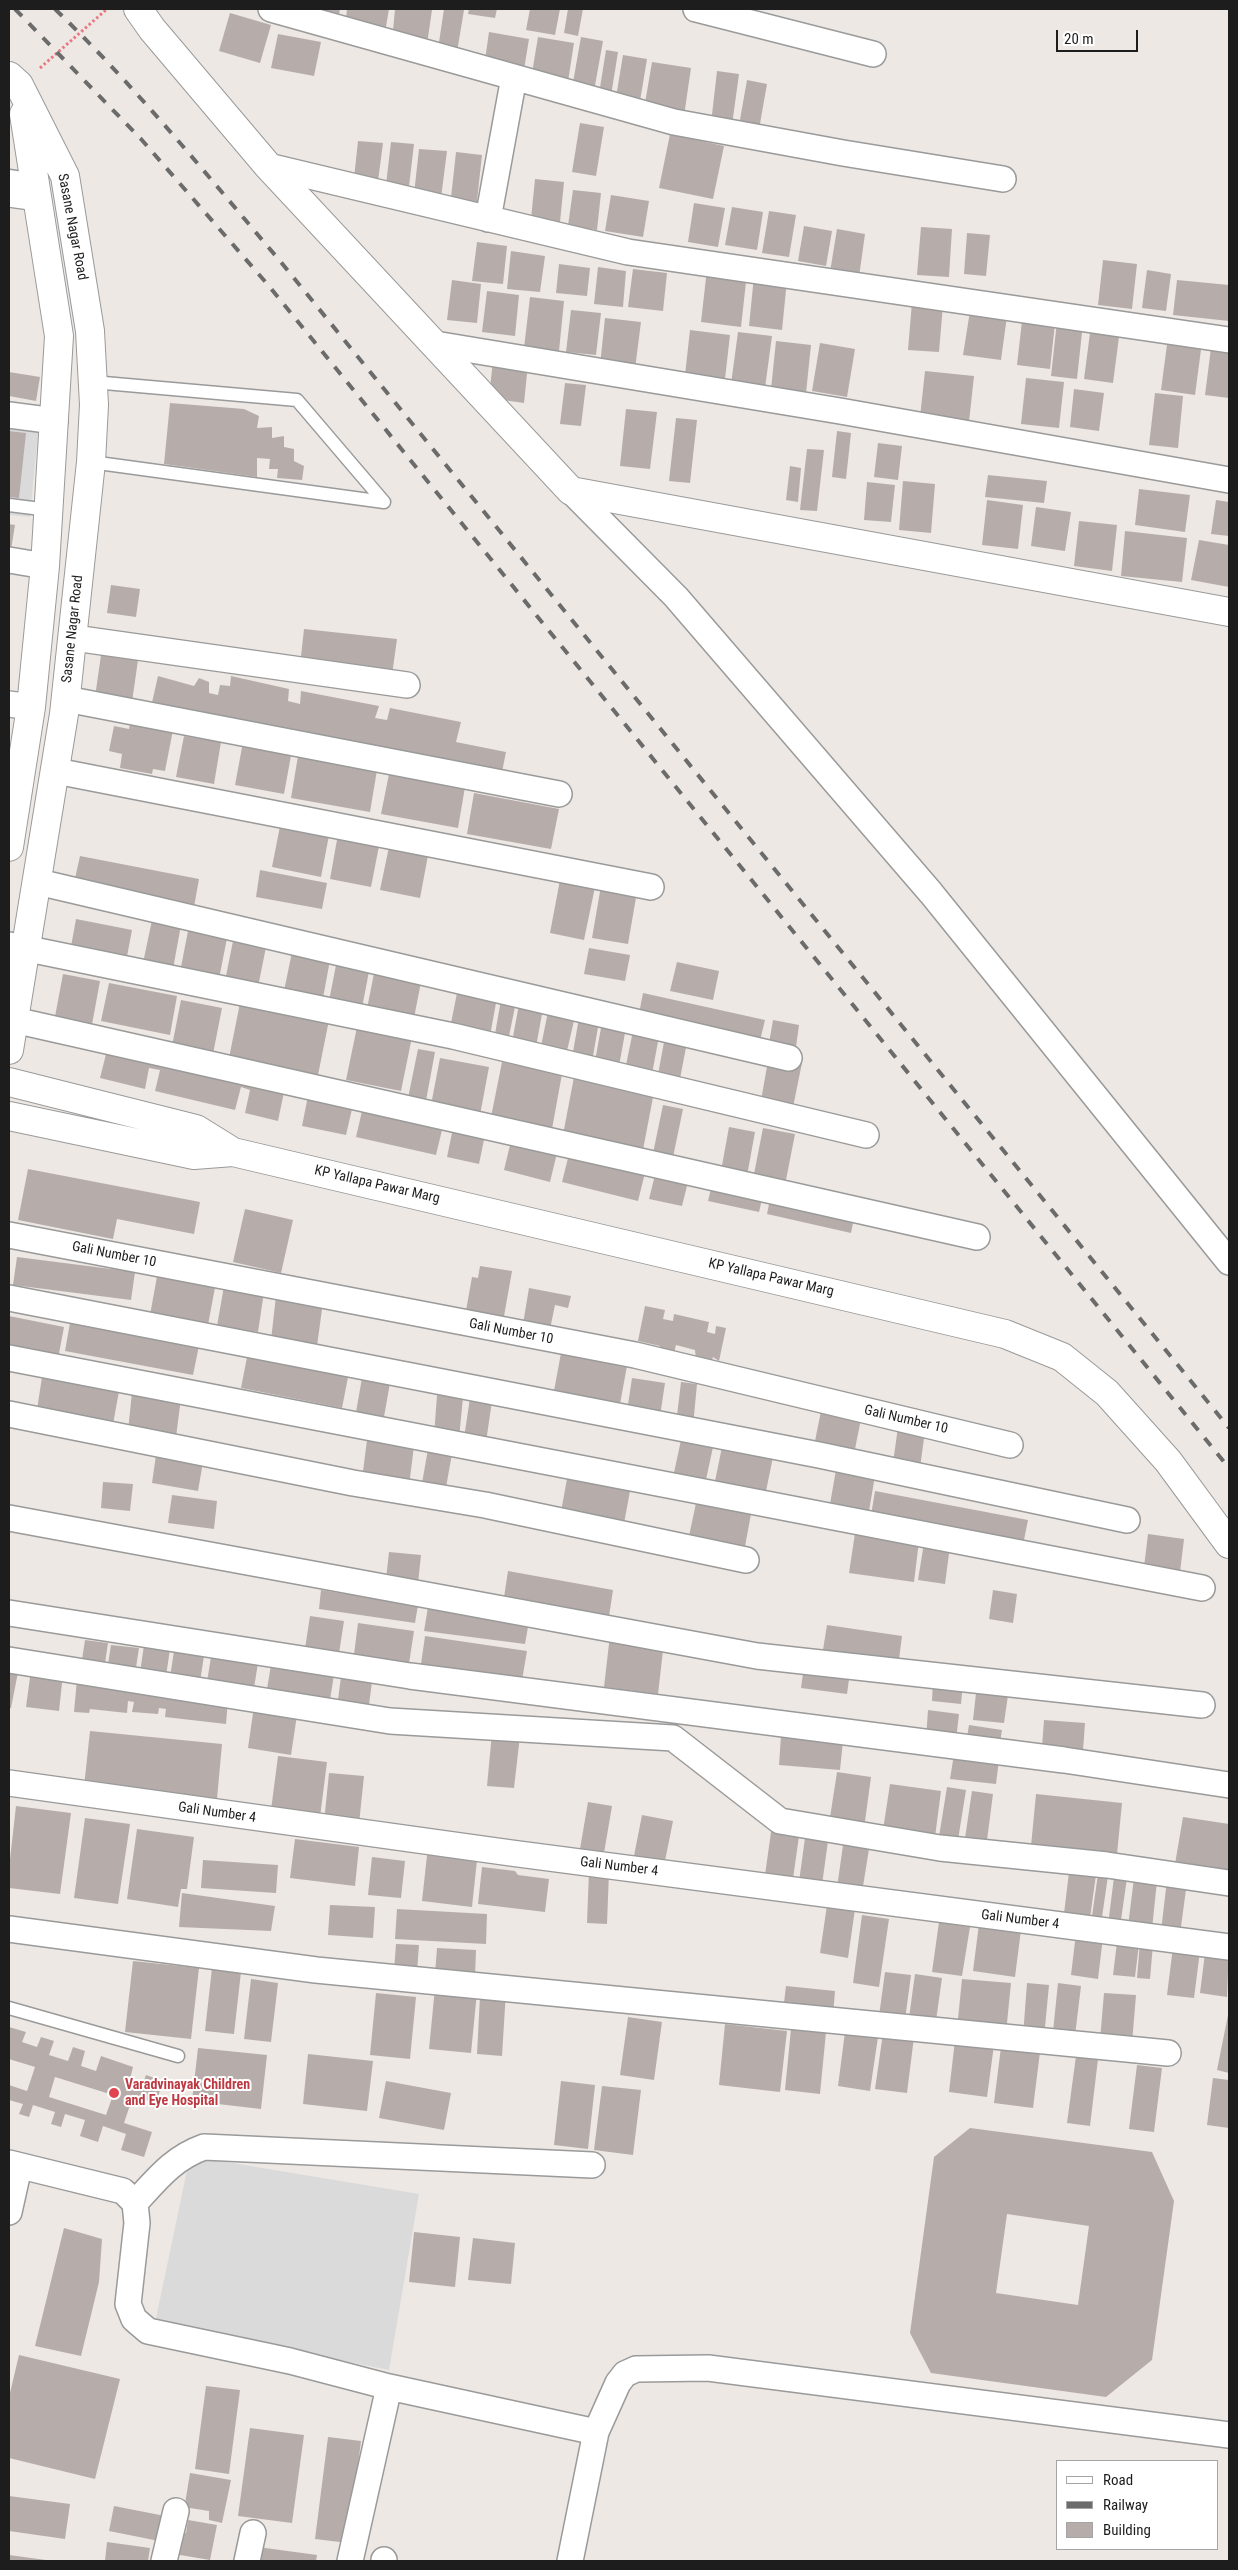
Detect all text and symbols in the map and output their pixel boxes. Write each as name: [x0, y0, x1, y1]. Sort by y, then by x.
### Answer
scale bar: [1058, 20, 1140, 52]
text: 20 m: [1064, 30, 1094, 48]
street label: Sasane Nagar Road: [53, 172, 91, 282]
street label: Sasane Nagar Road: [59, 574, 87, 684]
street label: KP Yallapa Pawar Marg: [313, 1162, 441, 1208]
street label: Gali Number 10: [70, 1239, 158, 1271]
street label: KP Yallapa Pawar Marg: [707, 1255, 835, 1301]
street label: Gali Number 10: [467, 1316, 555, 1348]
street label: Gali Number 10: [863, 1402, 949, 1438]
street label: Gali Number 4: [177, 1799, 257, 1827]
street label: Gali Number 4: [579, 1854, 659, 1880]
street label: Gali Number 4: [980, 1907, 1060, 1933]
place label: Varadvinayak Children and Eye Hospital: [125, 2077, 250, 2110]
marker: Varadvinayak Children and Eye Hospital: [107, 2086, 121, 2100]
legend: [1056, 2460, 1218, 2550]
text: Road: [1103, 2471, 1133, 2489]
text: Railway: [1103, 2496, 1148, 2514]
text: Building: [1103, 2521, 1151, 2539]

